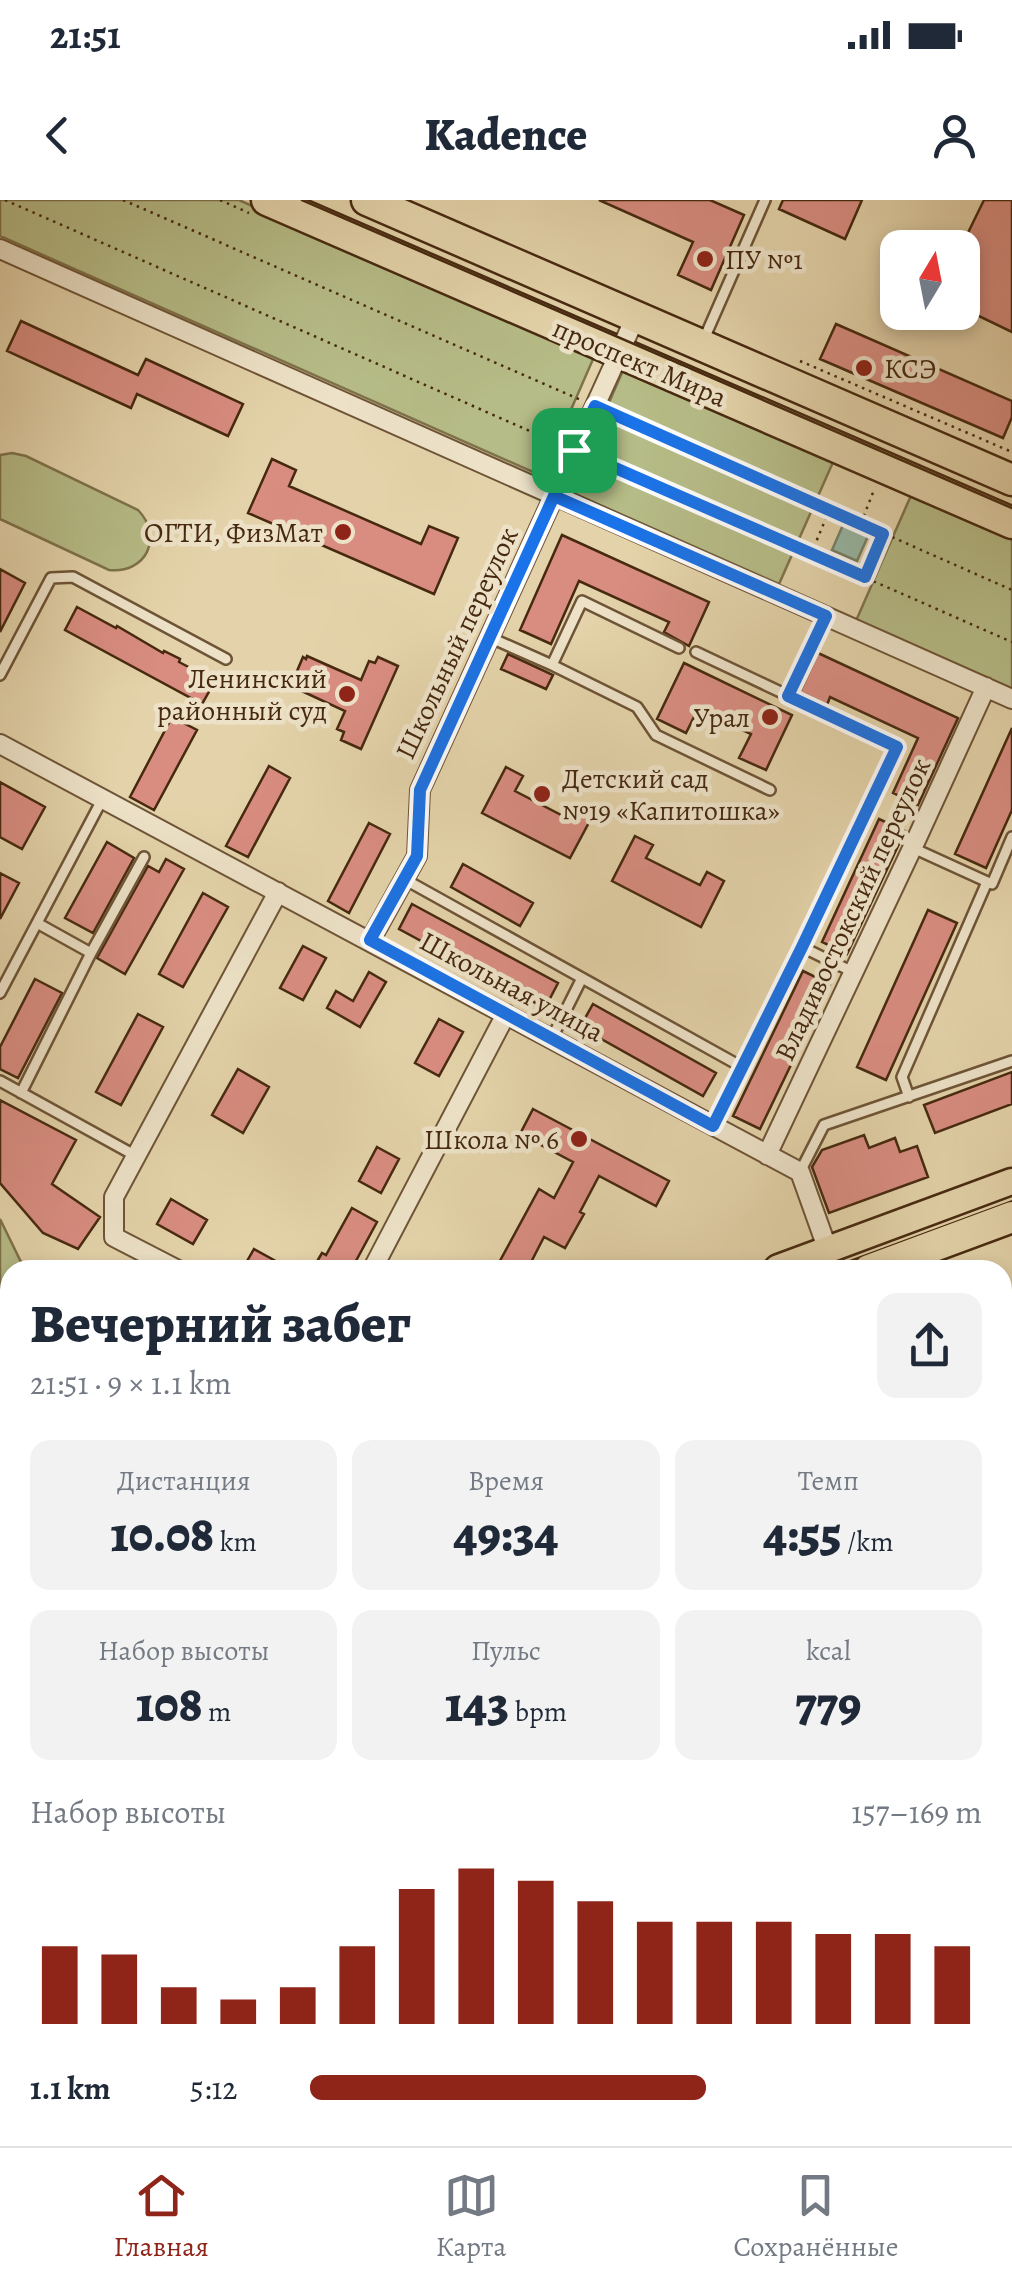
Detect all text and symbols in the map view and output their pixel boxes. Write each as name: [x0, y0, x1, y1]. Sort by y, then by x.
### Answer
text: 21:51: [50, 9, 121, 61]
text: Kadence: [425, 104, 587, 166]
icon: back: [30, 108, 85, 163]
icon: person: [927, 108, 982, 163]
north arrow: [880, 230, 980, 330]
map controls: [880, 230, 980, 330]
place label: ПУ №1: [725, 241, 803, 279]
marker: ПУ №1: [694, 248, 716, 270]
street label: проспект Мира: [547, 309, 733, 417]
place label: КСЭ: [884, 350, 936, 388]
marker: КСЭ: [853, 357, 875, 379]
pin: [532, 408, 617, 493]
icon: arrive: [547, 423, 602, 478]
place label: ОГТИ, ФизМат: [144, 514, 323, 552]
marker: ОГТИ, ФизМат: [332, 521, 354, 543]
street label: Школьный переулок: [386, 521, 527, 766]
place label: Ленинский районный суд: [157, 660, 327, 730]
marker: Ленинский районный суд: [336, 683, 358, 705]
place label: Урал: [693, 699, 750, 737]
marker: Урал: [759, 706, 781, 728]
street label: Владивостокский переулок: [766, 752, 940, 1067]
place label: Детский сад №19 «Капитошка»: [562, 760, 780, 830]
marker: Детский сад №19 «Капитошка»: [531, 783, 553, 805]
street label: Школьная улица: [413, 922, 610, 1051]
place label: Школа № 6: [424, 1121, 559, 1159]
marker: Школа № 6: [568, 1128, 590, 1150]
text: Вечерний забег: [30, 1286, 411, 1361]
button: share: [877, 1293, 982, 1398]
text: 21:51 · 9 × 1.1 km: [30, 1361, 231, 1405]
text: Дистанция: [117, 1462, 250, 1500]
text: Время: [468, 1462, 544, 1500]
text: Темп: [798, 1462, 859, 1500]
text: 10.08: [110, 1500, 214, 1568]
text: 49:34: [453, 1500, 559, 1568]
text: 4:55: [763, 1500, 842, 1568]
text: km: [214, 1523, 257, 1561]
text: /km: [842, 1523, 893, 1561]
text: Набор высоты: [98, 1632, 269, 1670]
text: Пульс: [471, 1632, 541, 1670]
text: kcal: [806, 1632, 851, 1670]
text: 108: [136, 1670, 202, 1738]
text: 143: [445, 1670, 509, 1738]
text: 779: [795, 1670, 862, 1738]
text: m: [202, 1693, 231, 1731]
text: bpm: [509, 1693, 567, 1731]
text: Набор высоты: [30, 1790, 226, 1834]
text: 157–169 m: [851, 1790, 982, 1834]
text: 1.1 km: [30, 2066, 111, 2110]
text: 5:12: [190, 2066, 238, 2110]
tab: Главная: [114, 2168, 209, 2266]
tab: Карта: [436, 2168, 506, 2266]
tab: Сохранённые: [733, 2168, 898, 2266]

